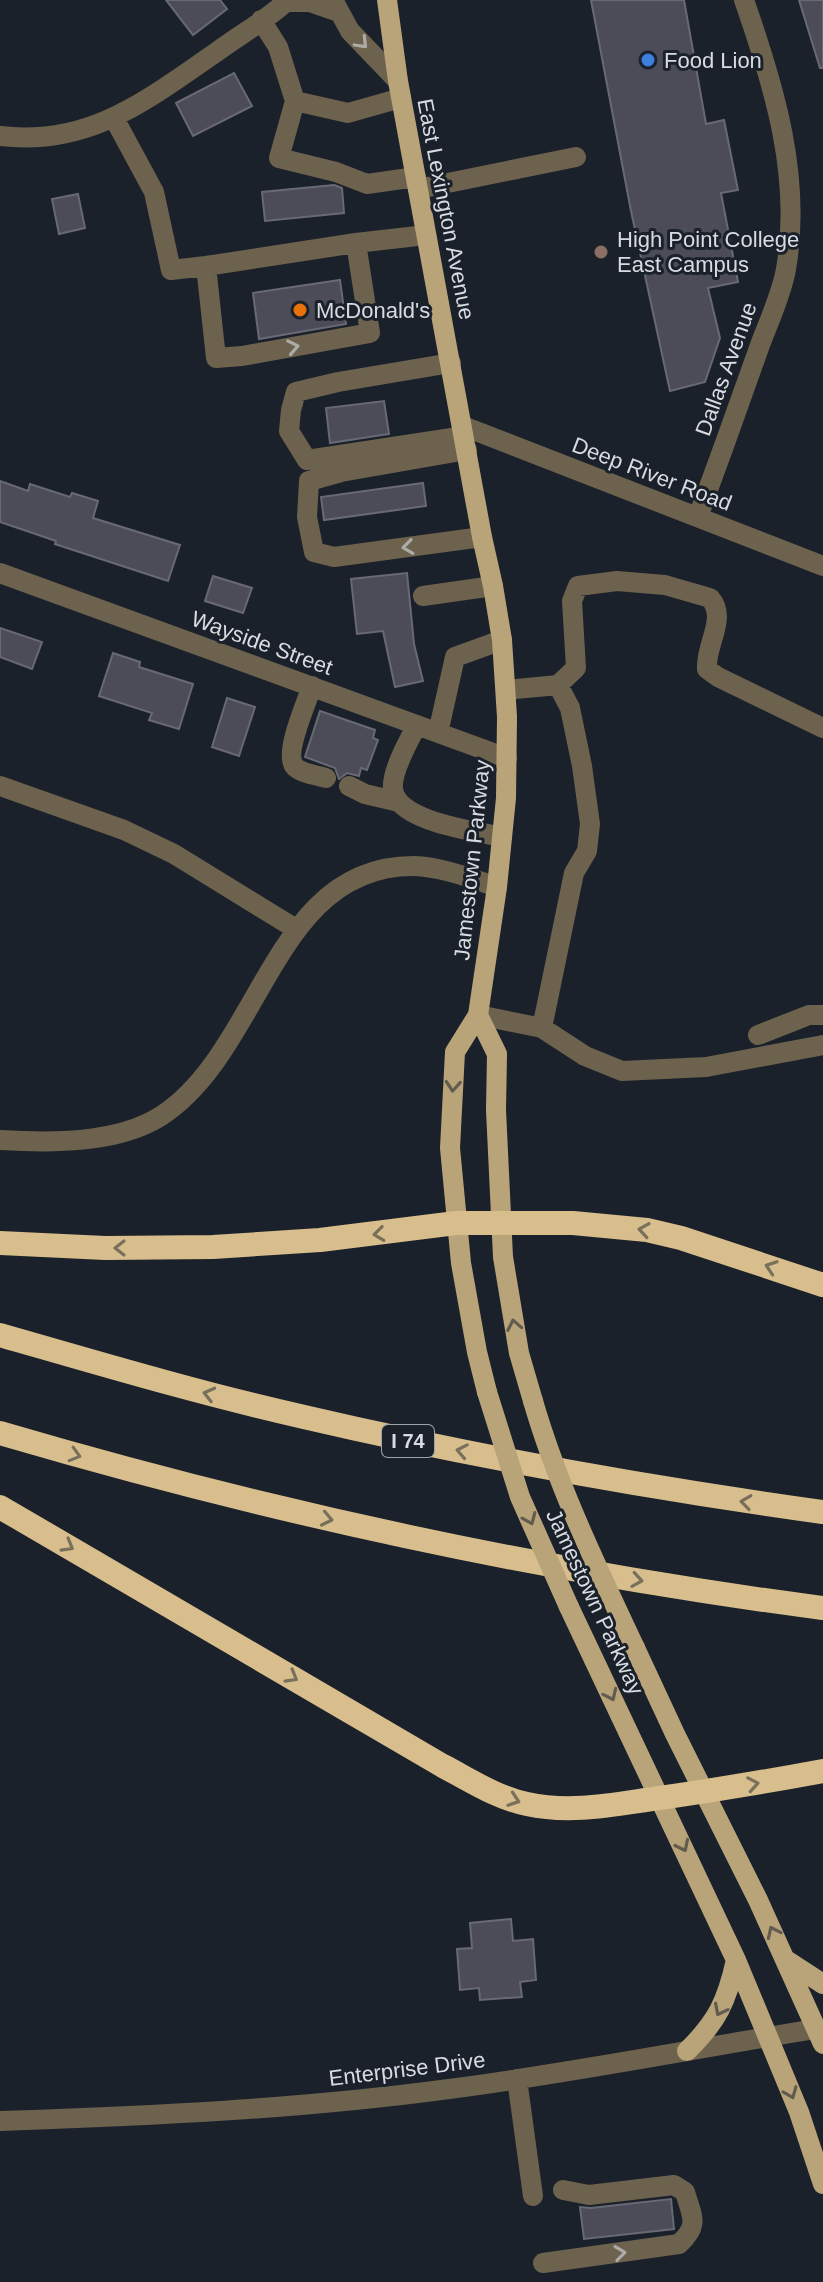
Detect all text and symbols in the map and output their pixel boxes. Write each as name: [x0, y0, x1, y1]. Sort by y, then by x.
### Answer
one-way arrow: [352, 34, 367, 48]
place label: Food Lion: [664, 48, 762, 73]
marker: Food Lion: [639, 51, 657, 69]
street label: East Lexington Avenue: [412, 96, 480, 322]
place label: High Point College East Campus: [617, 227, 799, 277]
marker: High Point College East Campus: [592, 243, 610, 261]
place label: McDonald's: [316, 298, 430, 323]
street label: Dallas Avenue: [690, 299, 762, 439]
marker: McDonald's: [291, 301, 309, 319]
one-way arrow: [287, 339, 300, 356]
street label: Deep River Road: [569, 432, 735, 516]
one-way arrow: [401, 538, 414, 555]
street label: Wayside Street: [188, 606, 336, 680]
street label: Jamestown Parkway: [449, 758, 495, 962]
one-way arrow: [445, 1080, 462, 1093]
one-way arrow: [637, 1222, 651, 1239]
one-way arrow: [372, 1225, 386, 1242]
one-way arrow: [113, 1239, 126, 1257]
one-way arrow: [765, 1260, 779, 1277]
one-way arrow: [506, 1319, 523, 1333]
one-way arrow: [202, 1386, 216, 1403]
road number: I 74: [382, 1425, 434, 1457]
one-way arrow: [455, 1444, 469, 1461]
one-way arrow: [67, 1446, 81, 1462]
one-way arrow: [739, 1493, 752, 1510]
street label: Jamestown Parkway: [541, 1505, 649, 1699]
one-way arrow: [320, 1510, 333, 1527]
one-way arrow: [520, 1511, 536, 1525]
one-way arrow: [59, 1536, 73, 1552]
one-way arrow: [630, 1570, 644, 1587]
one-way arrow: [283, 1667, 298, 1683]
one-way arrow: [601, 1687, 617, 1702]
one-way arrow: [747, 1777, 760, 1794]
one-way arrow: [506, 1790, 520, 1806]
one-way arrow: [673, 1838, 688, 1853]
one-way arrow: [767, 1925, 783, 1940]
one-way arrow: [714, 2002, 730, 2016]
street label: Enterprise Drive: [327, 2047, 487, 2091]
one-way arrow: [781, 2085, 798, 2099]
one-way arrow: [614, 2245, 627, 2262]

